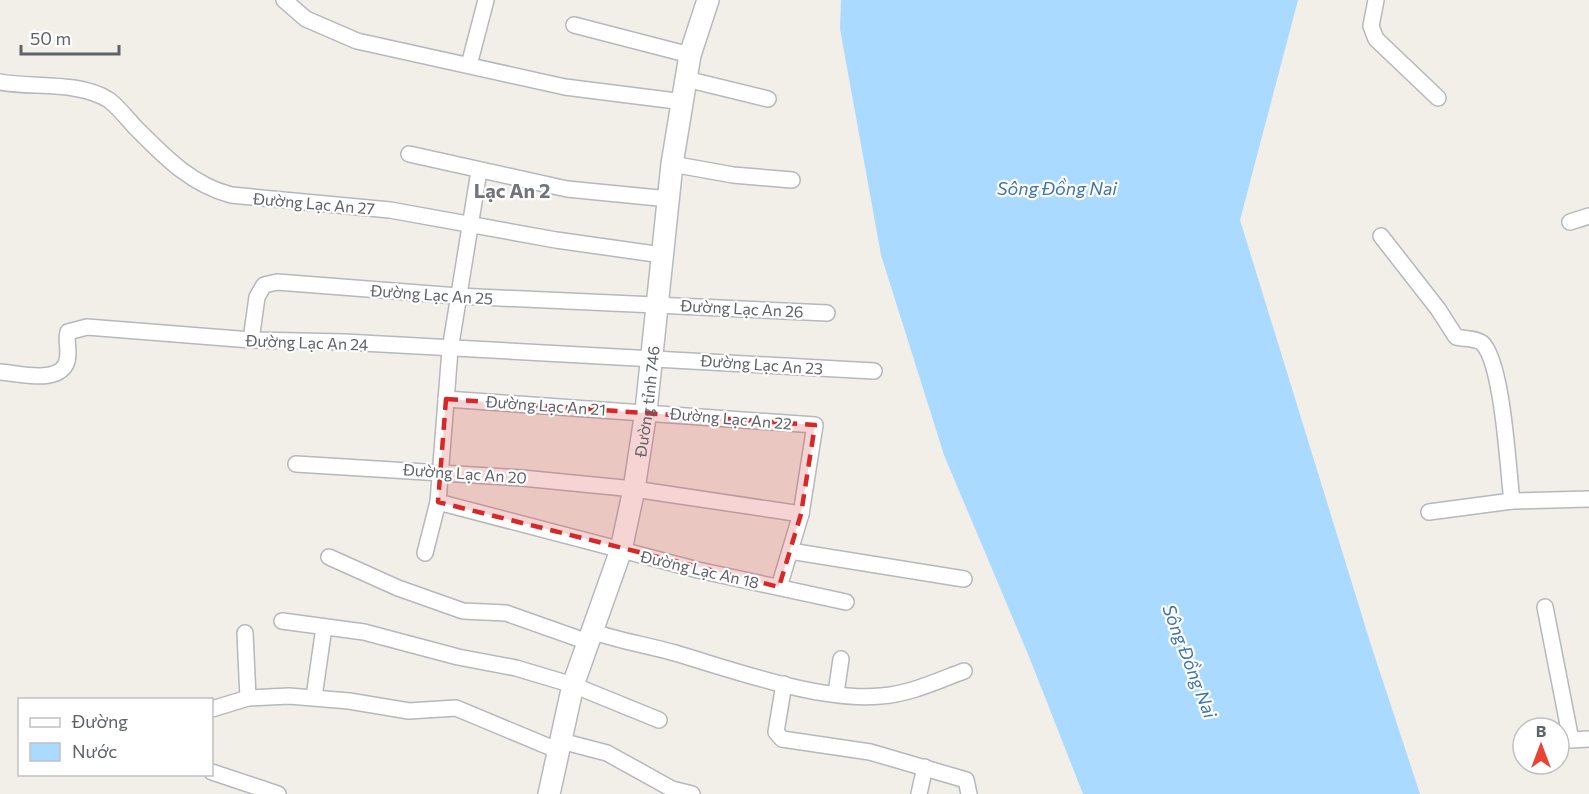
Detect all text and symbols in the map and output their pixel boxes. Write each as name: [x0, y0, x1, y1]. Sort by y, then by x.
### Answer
scale bar: [21, 18, 118, 56]
text: 50 m: [30, 27, 71, 49]
water label: Sông Đồng Nai: [997, 177, 1118, 199]
district label: Lạc An 2: [474, 178, 550, 203]
street label: Đường Lạc An 27: [251, 188, 376, 218]
street label: Đường Lạc An 25: [369, 280, 494, 308]
street label: Đường Lạc An 26: [679, 295, 804, 321]
street label: Đường Lạc An 24: [244, 330, 369, 354]
street label: Đường tỉnh 746: [629, 345, 662, 459]
street label: Đường Lạc An 23: [699, 350, 824, 378]
street label: Đường Lạc An 21: [484, 391, 607, 419]
street label: Đường Lạc An 22: [668, 403, 793, 433]
street label: Đường Lạc An 20: [402, 459, 527, 487]
street label: Đường Lạc An 18: [638, 546, 761, 592]
water label: Sông Đồng Nai: [1158, 601, 1222, 722]
legend: [18, 698, 213, 776]
text: Đường: [71, 710, 128, 732]
north arrow: [1511, 716, 1571, 776]
text: B: [1536, 721, 1547, 740]
text: Nước: [72, 740, 117, 762]

